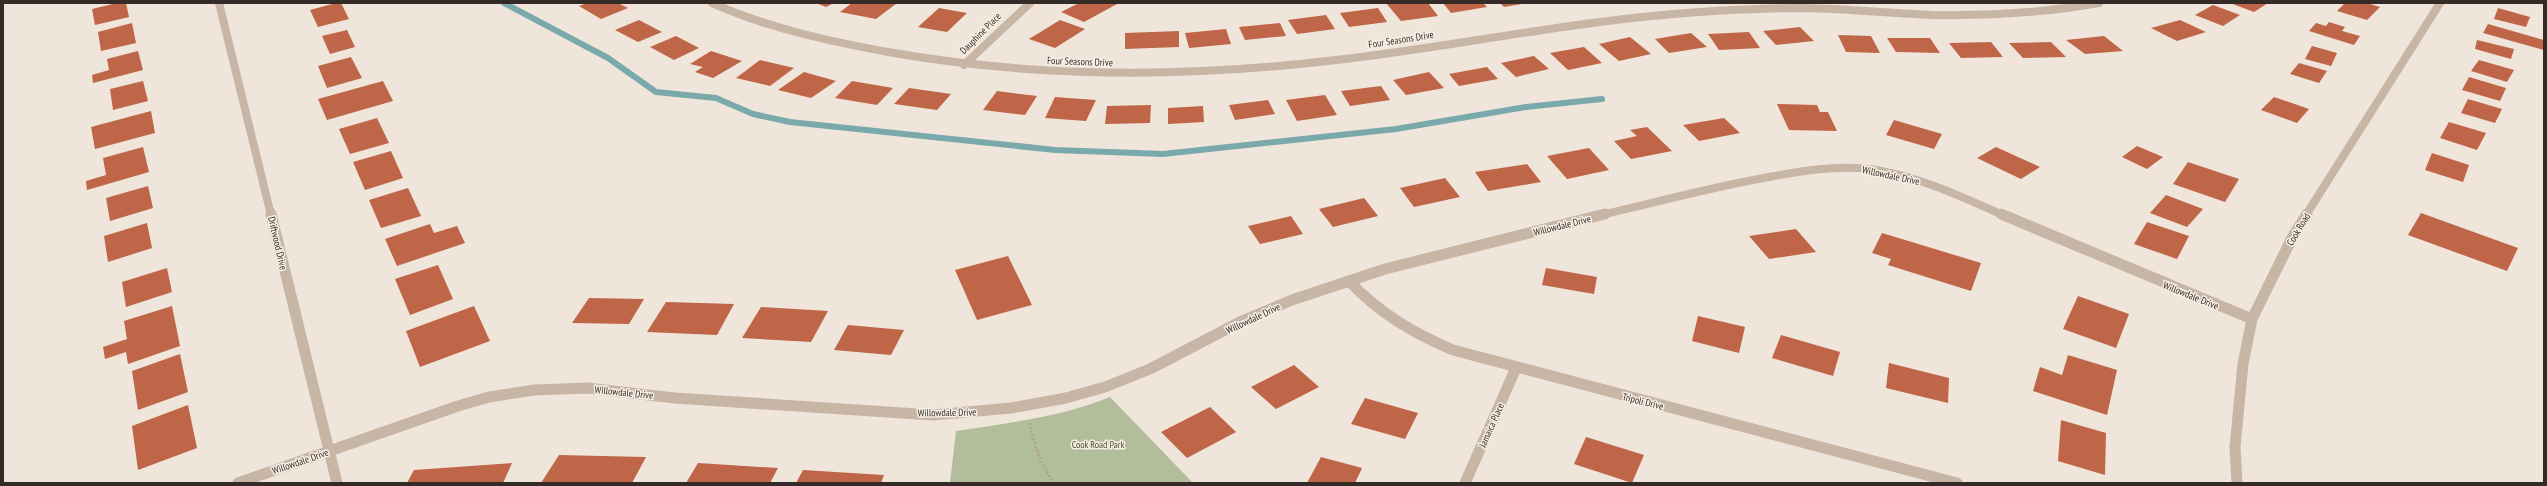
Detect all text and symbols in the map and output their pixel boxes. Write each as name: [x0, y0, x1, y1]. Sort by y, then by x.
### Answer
street label: Dauphine Place: [957, 10, 1004, 57]
street label: Four Seasons Drive: [1368, 28, 1435, 51]
street label: Four Seasons Drive: [1047, 54, 1113, 69]
street label: Willowdale Drive: [1861, 163, 1921, 188]
street label: Cook Road: [2284, 211, 2313, 248]
street label: Willowdale Drive: [1532, 212, 1592, 239]
street label: Driftwood Drive: [265, 215, 290, 271]
street label: Willowdale Drive: [2161, 278, 2220, 312]
street label: Willowdale Drive: [1224, 300, 1283, 337]
street label: Willowdale Drive: [594, 383, 654, 402]
street label: Tripoli Drive: [1621, 390, 1665, 413]
street label: Jamaica Place: [1476, 401, 1507, 450]
street label: Willowdale Drive: [918, 405, 977, 420]
park label: Cook Road Park: [1072, 438, 1124, 451]
street label: Willowdale Drive: [270, 446, 330, 477]

